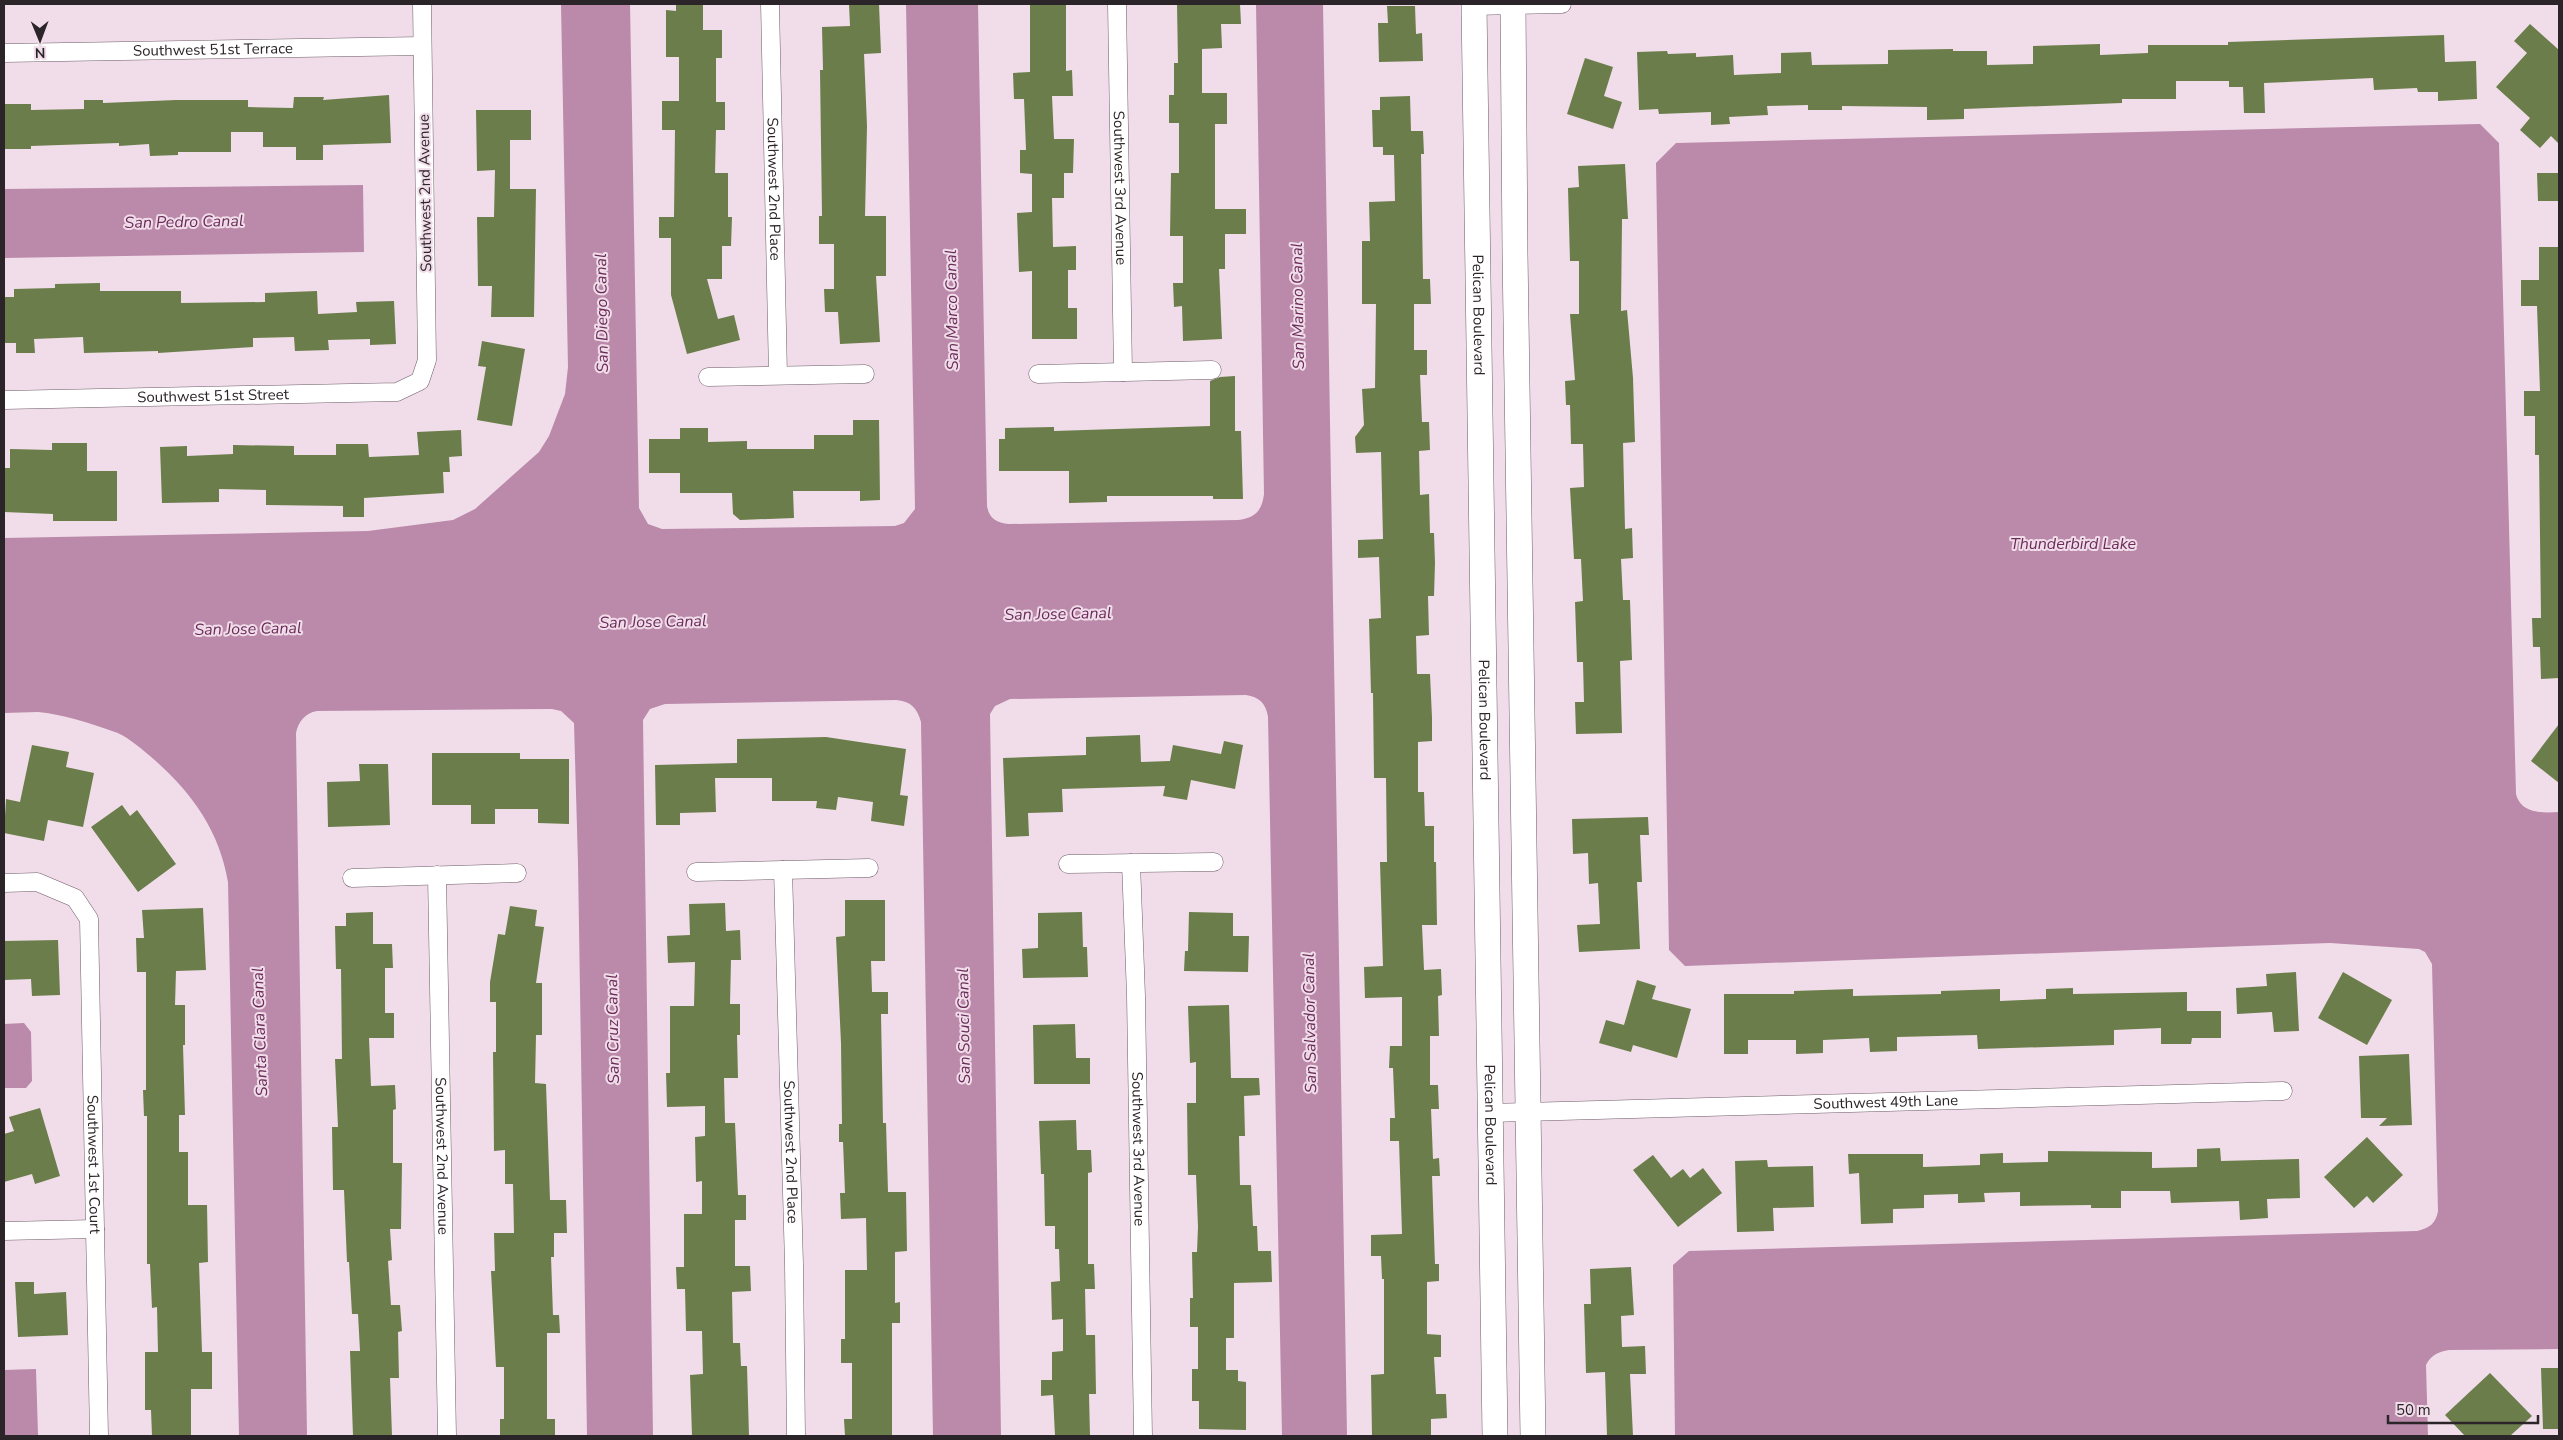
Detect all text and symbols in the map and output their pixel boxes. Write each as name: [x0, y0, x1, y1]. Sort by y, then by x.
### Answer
north arrow: [15, 15, 65, 65]
street label: Southwest 51st Terrace: [133, 38, 293, 61]
text: N: [35, 43, 46, 62]
street label: Southwest 3rd Avenue: [1109, 111, 1131, 265]
street label: Southwest 2nd Avenue: [414, 114, 436, 272]
street label: Southwest 2nd Place: [762, 117, 786, 261]
water label: San Pedro Canal: [124, 210, 244, 234]
water label: San Marino Canal: [1286, 242, 1310, 369]
water label: San Marco Canal: [940, 249, 964, 371]
water label: San Diego Canal: [590, 253, 614, 373]
street label: Pelican Boulevard: [1468, 254, 1489, 376]
street label: Southwest 51st Street: [137, 384, 290, 407]
water label: Thunderbird Lake: [2010, 533, 2136, 555]
water label: San Jose Canal: [1004, 602, 1112, 626]
water label: San Jose Canal: [599, 610, 707, 634]
water label: San Jose Canal: [194, 617, 302, 641]
street label: Pelican Boulevard: [1474, 659, 1495, 781]
water label: San Salvador Canal: [1298, 952, 1322, 1093]
water label: Santa Clara Canal: [247, 967, 273, 1097]
water label: San Souci Canal: [952, 968, 976, 1084]
water label: San Cruz Canal: [601, 974, 625, 1084]
street label: Pelican Boulevard: [1480, 1064, 1501, 1186]
street label: Southwest 3rd Avenue: [1127, 1071, 1150, 1226]
street label: Southwest 2nd Avenue: [431, 1077, 453, 1235]
street label: Southwest 2nd Place: [779, 1080, 803, 1224]
street label: Southwest 49th Lane: [1813, 1090, 1959, 1114]
street label: Southwest 1st Court: [82, 1095, 105, 1235]
scale bar: [2388, 1392, 2538, 1424]
text: 50 m: [2396, 1400, 2431, 1420]

